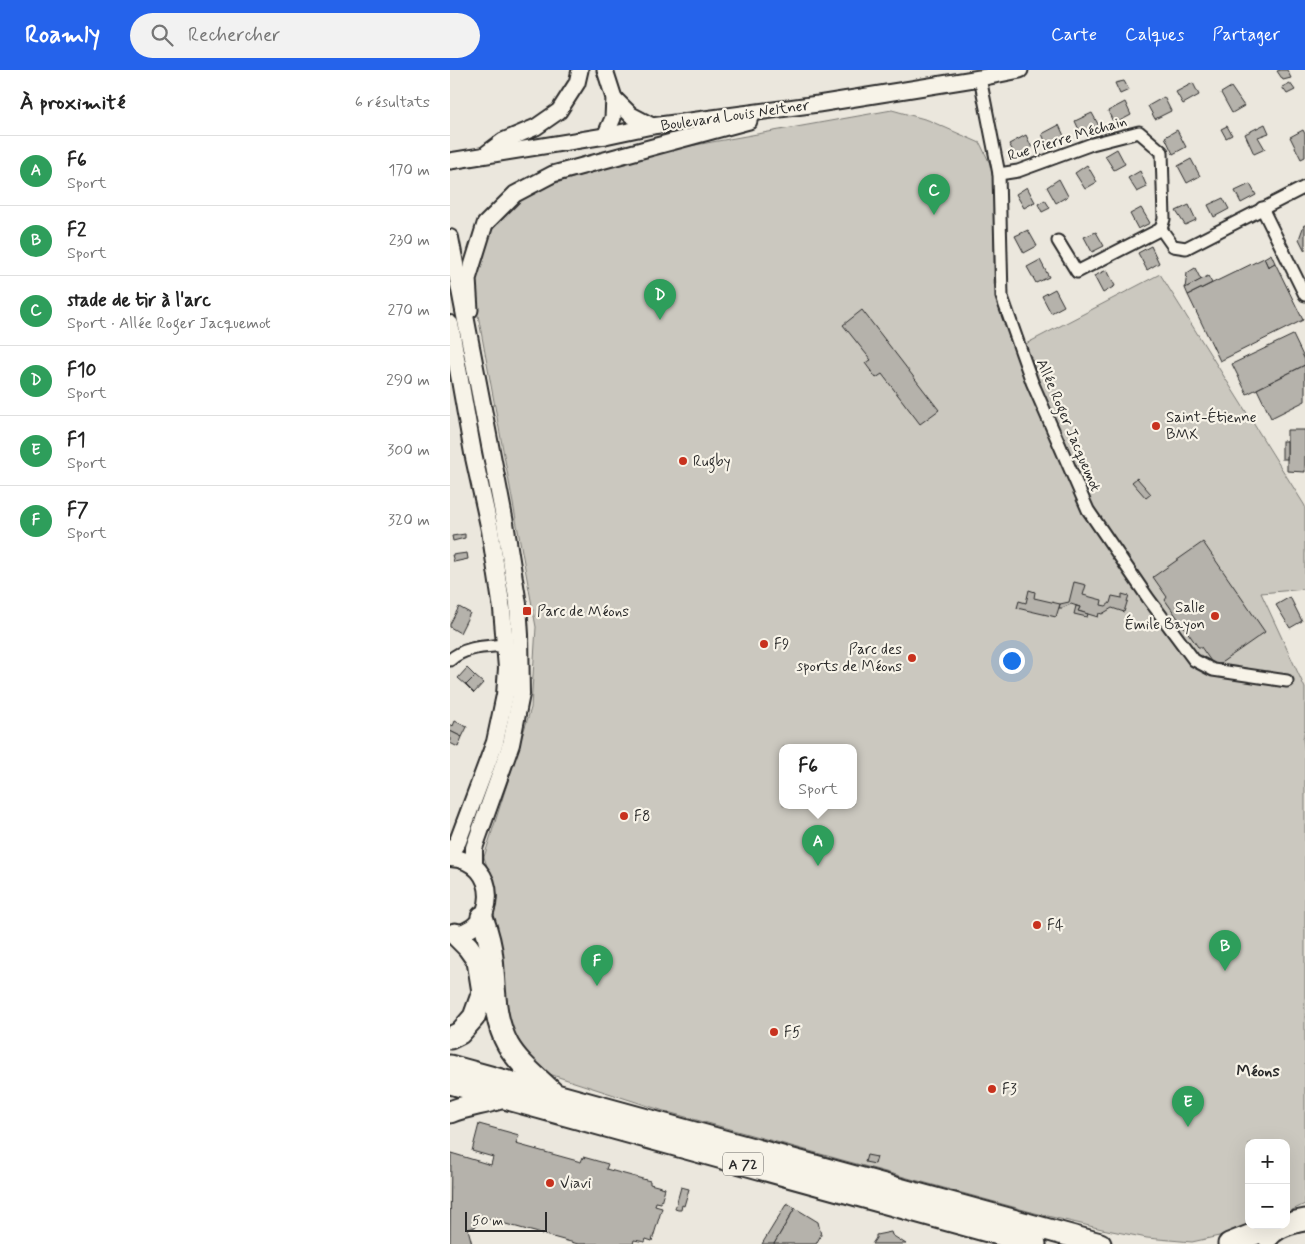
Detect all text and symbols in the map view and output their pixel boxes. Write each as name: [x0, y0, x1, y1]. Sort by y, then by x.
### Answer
search box: [130, 13, 480, 58]
text: Roamly: [25, 20, 100, 51]
icon: search: [148, 21, 176, 49]
text: Rechercher: [188, 23, 280, 48]
text: Carte: [1051, 23, 1097, 47]
text: Calques: [1125, 23, 1184, 47]
text: Partager: [1212, 23, 1280, 47]
text: À proximité: [20, 89, 126, 117]
text: 6 résultats: [355, 92, 430, 113]
street label: Boulevard Louis Neltner: [659, 96, 811, 136]
street label: Rue Pierre Méchain: [1005, 111, 1129, 167]
text: F6: [67, 148, 87, 173]
text: A: [31, 160, 41, 181]
text: 170 m: [388, 160, 430, 181]
text: Sport: [67, 173, 107, 194]
pin: C: [918, 174, 950, 215]
text: F2: [67, 218, 86, 243]
text: B: [31, 230, 41, 251]
text: 230 m: [389, 230, 430, 251]
text: Sport: [67, 243, 107, 264]
pin: D: [644, 279, 676, 320]
text: stade de tir à l'arc: [67, 288, 211, 313]
text: C: [30, 300, 42, 321]
text: 270 m: [387, 300, 430, 321]
text: Sport · Allée Roger Jacquemot: [67, 313, 271, 334]
street label: Allée Roger Jacquemot: [1030, 356, 1105, 496]
text: F10: [67, 358, 96, 383]
text: D: [30, 370, 42, 391]
text: 290 m: [386, 370, 430, 391]
text: Sport: [67, 383, 107, 404]
place label: Saint-Étienne BMX: [1166, 407, 1257, 445]
marker: Saint-Étienne BMX: [1150, 420, 1162, 432]
text: F1: [67, 428, 86, 453]
text: E: [31, 440, 41, 461]
text: 300 m: [387, 440, 430, 461]
place label: Rugby: [693, 452, 731, 473]
text: Sport: [67, 453, 107, 474]
marker: Rugby: [677, 455, 689, 467]
text: F7: [67, 498, 89, 523]
text: F: [32, 510, 40, 531]
text: 320 m: [388, 510, 430, 531]
text: Sport: [67, 523, 107, 544]
place label: Salle Émile Bayon: [1125, 598, 1205, 635]
place label: Parc de Méons: [537, 602, 629, 622]
marker: Parc de Méons: [521, 605, 533, 617]
marker: Salle Émile Bayon: [1209, 610, 1221, 622]
place label: F9: [774, 635, 789, 655]
marker: F9: [758, 638, 770, 650]
place label: Parc des sports de Méons: [796, 640, 902, 677]
your location: [999, 648, 1025, 674]
marker: Parc des sports de Méons: [906, 652, 918, 664]
popup: [779, 744, 857, 809]
text: F6: [798, 754, 818, 779]
text: Sport: [798, 779, 838, 800]
place label: F8: [634, 807, 650, 827]
marker: F8: [618, 810, 630, 822]
pin: A: [802, 825, 834, 866]
place label: F4: [1047, 916, 1064, 936]
marker: F4: [1031, 919, 1043, 931]
pin: B: [1209, 930, 1241, 971]
pin: F: [581, 945, 613, 986]
place label: F5: [784, 1023, 801, 1043]
marker: F5: [768, 1026, 780, 1038]
district label: Méons: [1236, 1061, 1280, 1082]
place label: F3: [1002, 1080, 1017, 1100]
marker: F3: [986, 1083, 998, 1095]
pin: E: [1172, 1086, 1204, 1127]
map controls: [1245, 1139, 1290, 1229]
button: +: [1245, 1139, 1290, 1184]
road number: A 72: [723, 1152, 763, 1176]
place label: Viavi: [560, 1174, 591, 1194]
marker: Viavi: [544, 1177, 556, 1189]
button: −: [1245, 1184, 1290, 1229]
scale bar: [465, 1209, 548, 1232]
text: 50 m: [472, 1212, 503, 1230]

